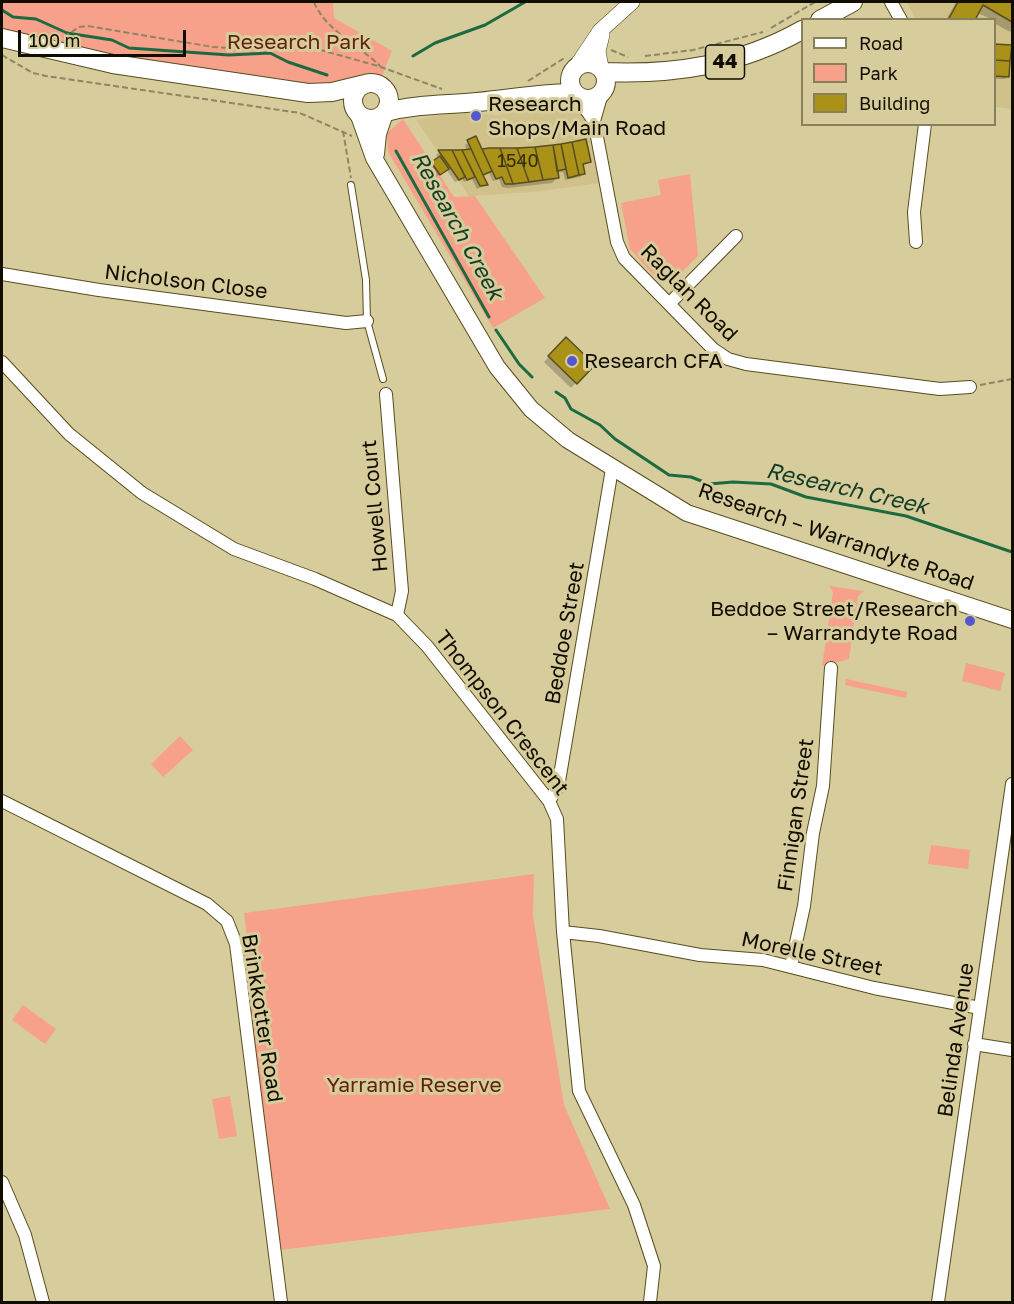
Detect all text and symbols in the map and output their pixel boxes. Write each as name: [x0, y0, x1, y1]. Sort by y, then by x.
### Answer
scale bar: [21, 18, 189, 56]
legend: [801, 18, 996, 126]
text: 100 m: [29, 29, 80, 51]
park label: Research Park: [227, 29, 371, 55]
text: Road: [859, 32, 903, 54]
road number: 44: [706, 45, 744, 79]
text: Park: [859, 62, 898, 84]
place label: Research Shops/Main Road: [488, 91, 666, 141]
text: Building: [859, 92, 930, 114]
marker: Research Shops/Main Road: [469, 109, 483, 123]
water label: Research Creek: [405, 147, 509, 305]
house number: 1540: [497, 150, 539, 172]
street label: Raglan Road: [635, 239, 743, 347]
street label: Nicholson Close: [103, 260, 269, 304]
place label: Research CFA: [584, 348, 723, 374]
marker: Research CFA: [565, 354, 579, 368]
street label: Howell Court: [357, 439, 393, 573]
water label: Research Creek: [764, 458, 930, 520]
street label: Research – Warrandyte Road: [695, 478, 977, 596]
street label: Beddoe Street: [540, 560, 590, 706]
place label: Beddoe Street/Research – Warrandyte Road: [710, 596, 958, 646]
marker: Beddoe Street/Research – Warrandyte Road: [963, 614, 977, 628]
street label: Thompson Crescent: [430, 626, 574, 800]
street label: Finnigan Street: [773, 737, 819, 893]
street label: Morelle Street: [739, 927, 885, 981]
street label: Brinkkotter Road: [236, 932, 288, 1104]
street label: Belinda Avenue: [933, 961, 979, 1119]
park label: Yarramie Reserve: [326, 1072, 502, 1098]

